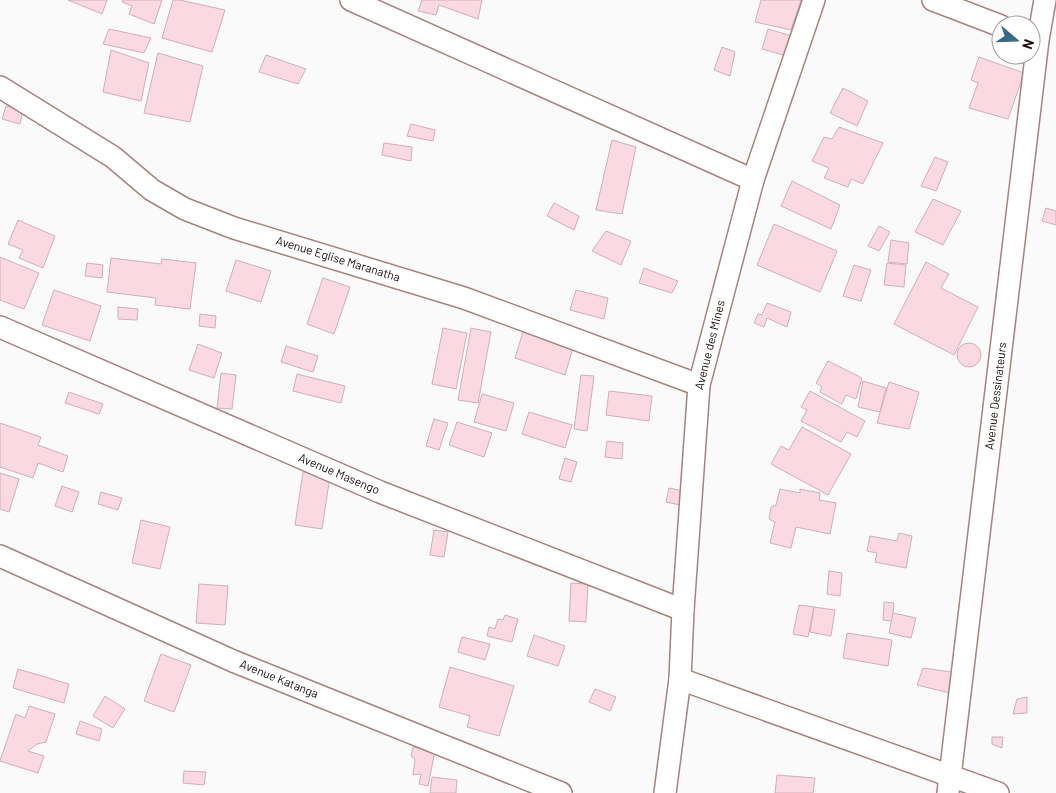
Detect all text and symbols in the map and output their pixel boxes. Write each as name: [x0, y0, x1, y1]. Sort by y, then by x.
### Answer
north arrow: [991, 15, 1041, 65]
text: N: [1019, 37, 1038, 52]
street label: Avenue Eglise Maranatha: [274, 232, 402, 284]
street label: Avenue des Mines: [691, 298, 727, 391]
street label: Avenue Dessinateurs: [981, 341, 1009, 450]
street label: Avenue Masengo: [297, 450, 382, 496]
street label: Avenue Katanga: [238, 656, 321, 700]

